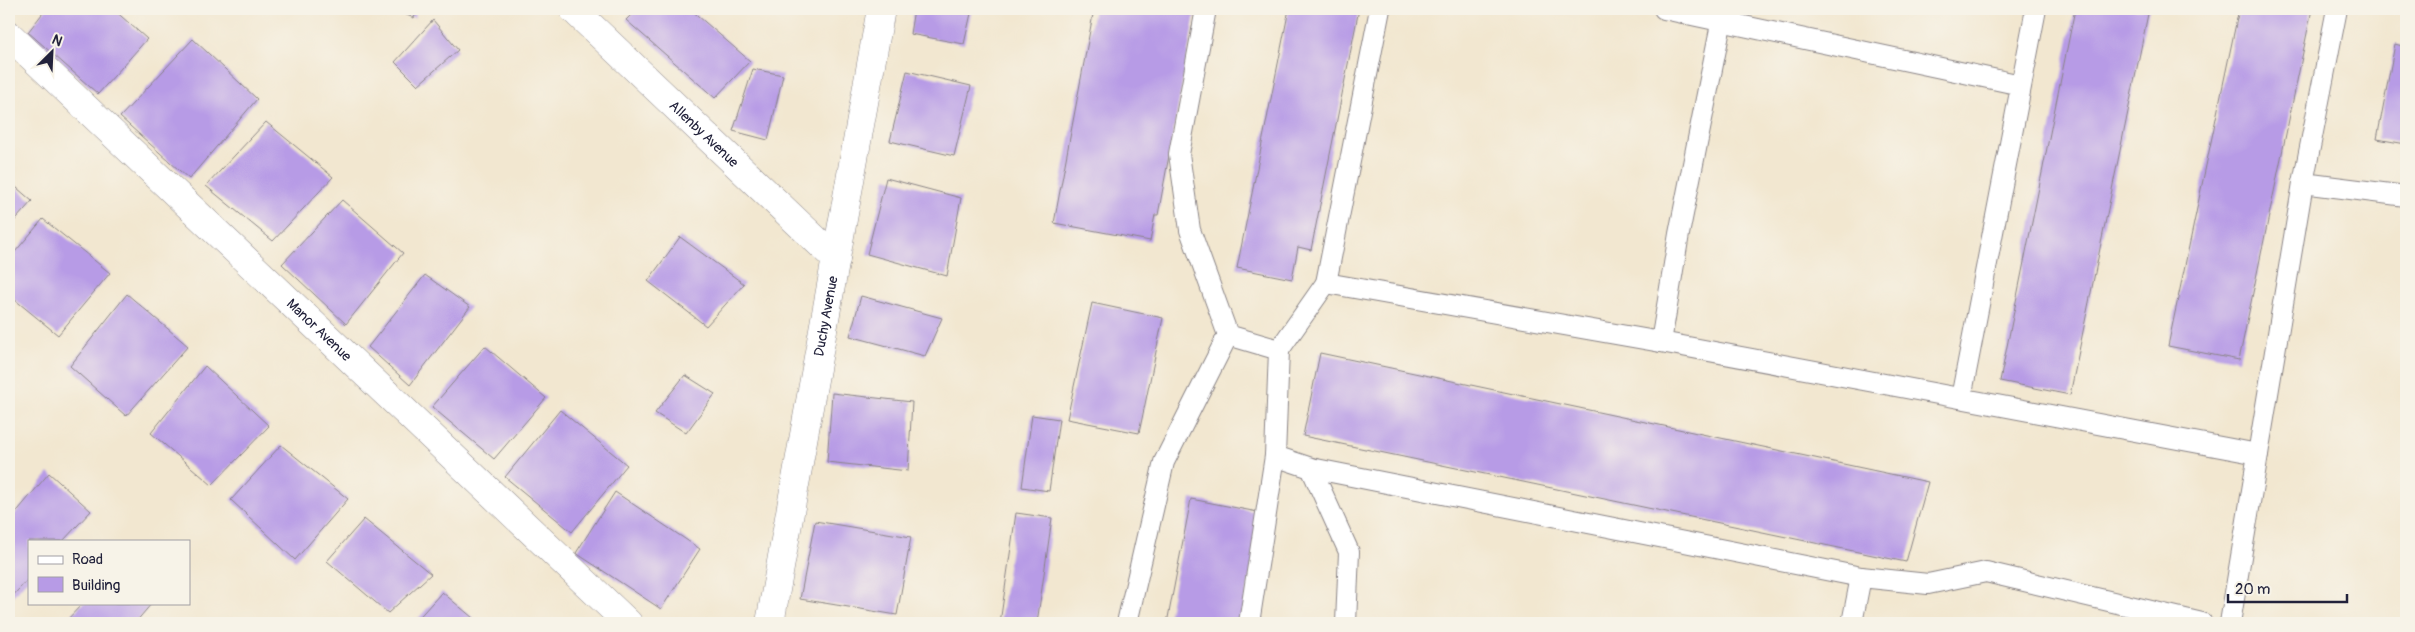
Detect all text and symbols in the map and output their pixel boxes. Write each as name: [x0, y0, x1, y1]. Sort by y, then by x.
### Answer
north arrow: [28, 28, 78, 78]
text: N: [49, 31, 65, 50]
street label: Allenby Avenue: [666, 97, 742, 171]
street label: Duchy Avenue: [810, 274, 841, 358]
street label: Manor Avenue: [283, 295, 355, 365]
legend: [28, 540, 190, 604]
text: Road: [72, 550, 103, 569]
scale bar: [2228, 572, 2346, 604]
text: Building: [72, 576, 120, 595]
text: 20 m: [2235, 580, 2270, 599]

